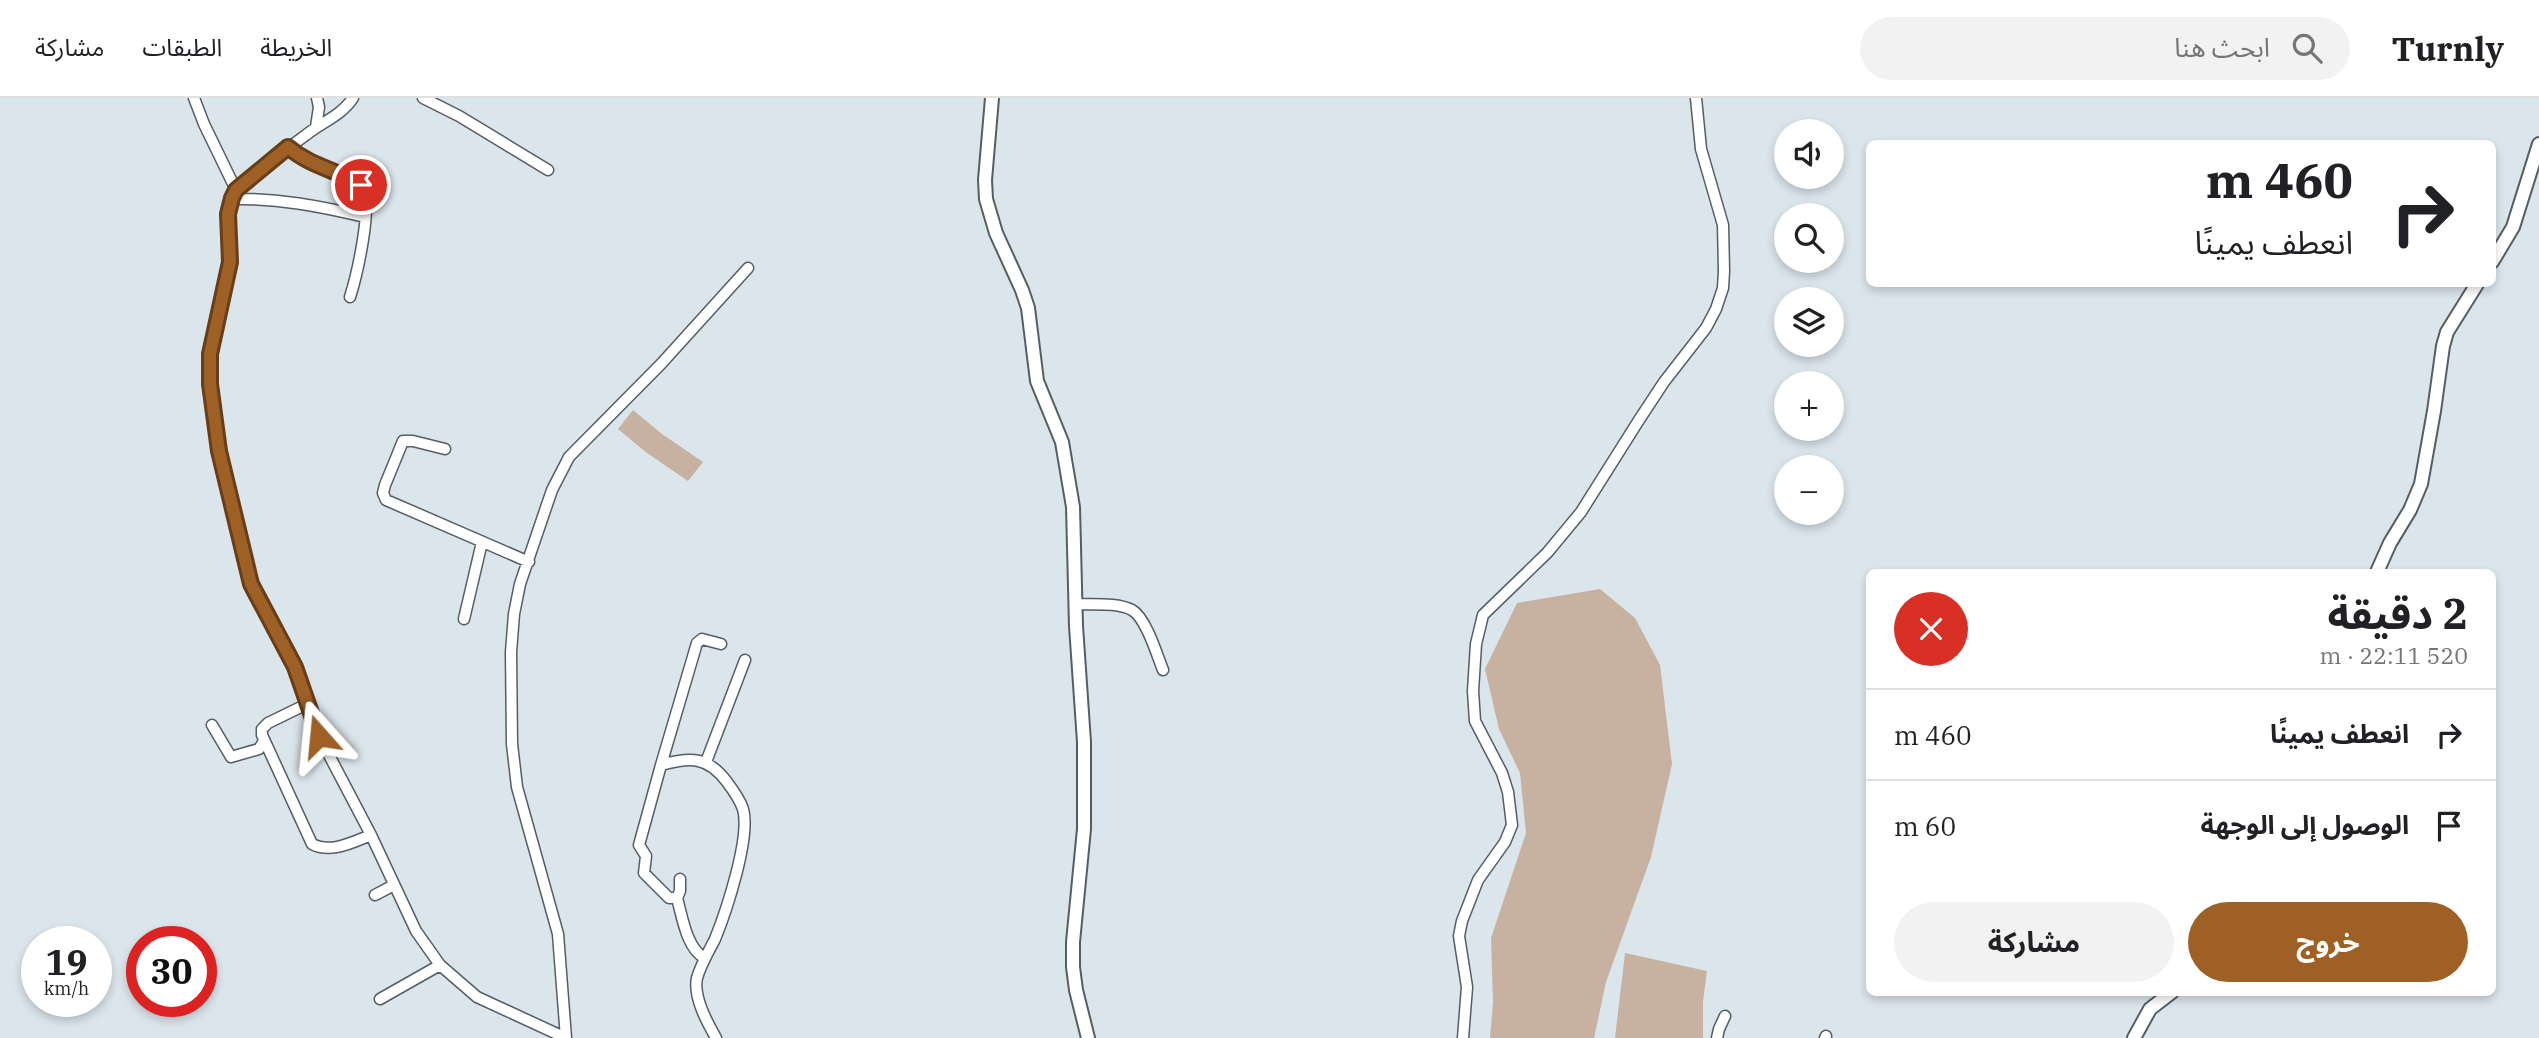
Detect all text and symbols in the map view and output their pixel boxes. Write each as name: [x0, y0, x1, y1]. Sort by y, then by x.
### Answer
search box: [1860, 17, 2350, 80]
text: Turnly: [2392, 27, 2504, 70]
icon: search: [2288, 29, 2326, 67]
text: ابحث هنا: [2174, 30, 2270, 64]
text: مشاركة: [35, 31, 104, 63]
text: الطبقات: [142, 31, 222, 63]
text: الخريطة: [260, 31, 332, 63]
map controls: [1774, 119, 1844, 525]
button: sound: [1774, 119, 1844, 189]
text: 460 m: [2206, 148, 2353, 211]
pin: [331, 155, 391, 215]
icon: arrive: [342, 166, 380, 204]
icon: right: [2377, 168, 2468, 259]
button: search: [1774, 203, 1844, 273]
text: انعطف يمينًا: [2195, 221, 2353, 263]
button: layers: [1774, 287, 1844, 357]
button: +: [1774, 371, 1844, 441]
button: −: [1774, 455, 1844, 525]
text: 2 دقيقة: [2327, 586, 2468, 641]
button: close: [1894, 592, 1968, 666]
text: 520 m · 22:11: [2319, 640, 2468, 670]
position arrow: [282, 699, 356, 773]
text: انعطف يمينًا: [2270, 716, 2409, 750]
icon: right: [2430, 716, 2468, 754]
text: 460 m: [1894, 718, 1972, 752]
text: الوصول إلى الوجهة: [2201, 807, 2409, 841]
icon: arrive: [2430, 807, 2468, 845]
text: 60 m: [1894, 809, 1956, 843]
button: مشاركة: [1894, 902, 2174, 982]
button: خروج: [2188, 902, 2468, 982]
speed limit sign: 30: [126, 926, 217, 1017]
text: 19: [45, 939, 88, 985]
text: km/h: [44, 977, 89, 1000]

